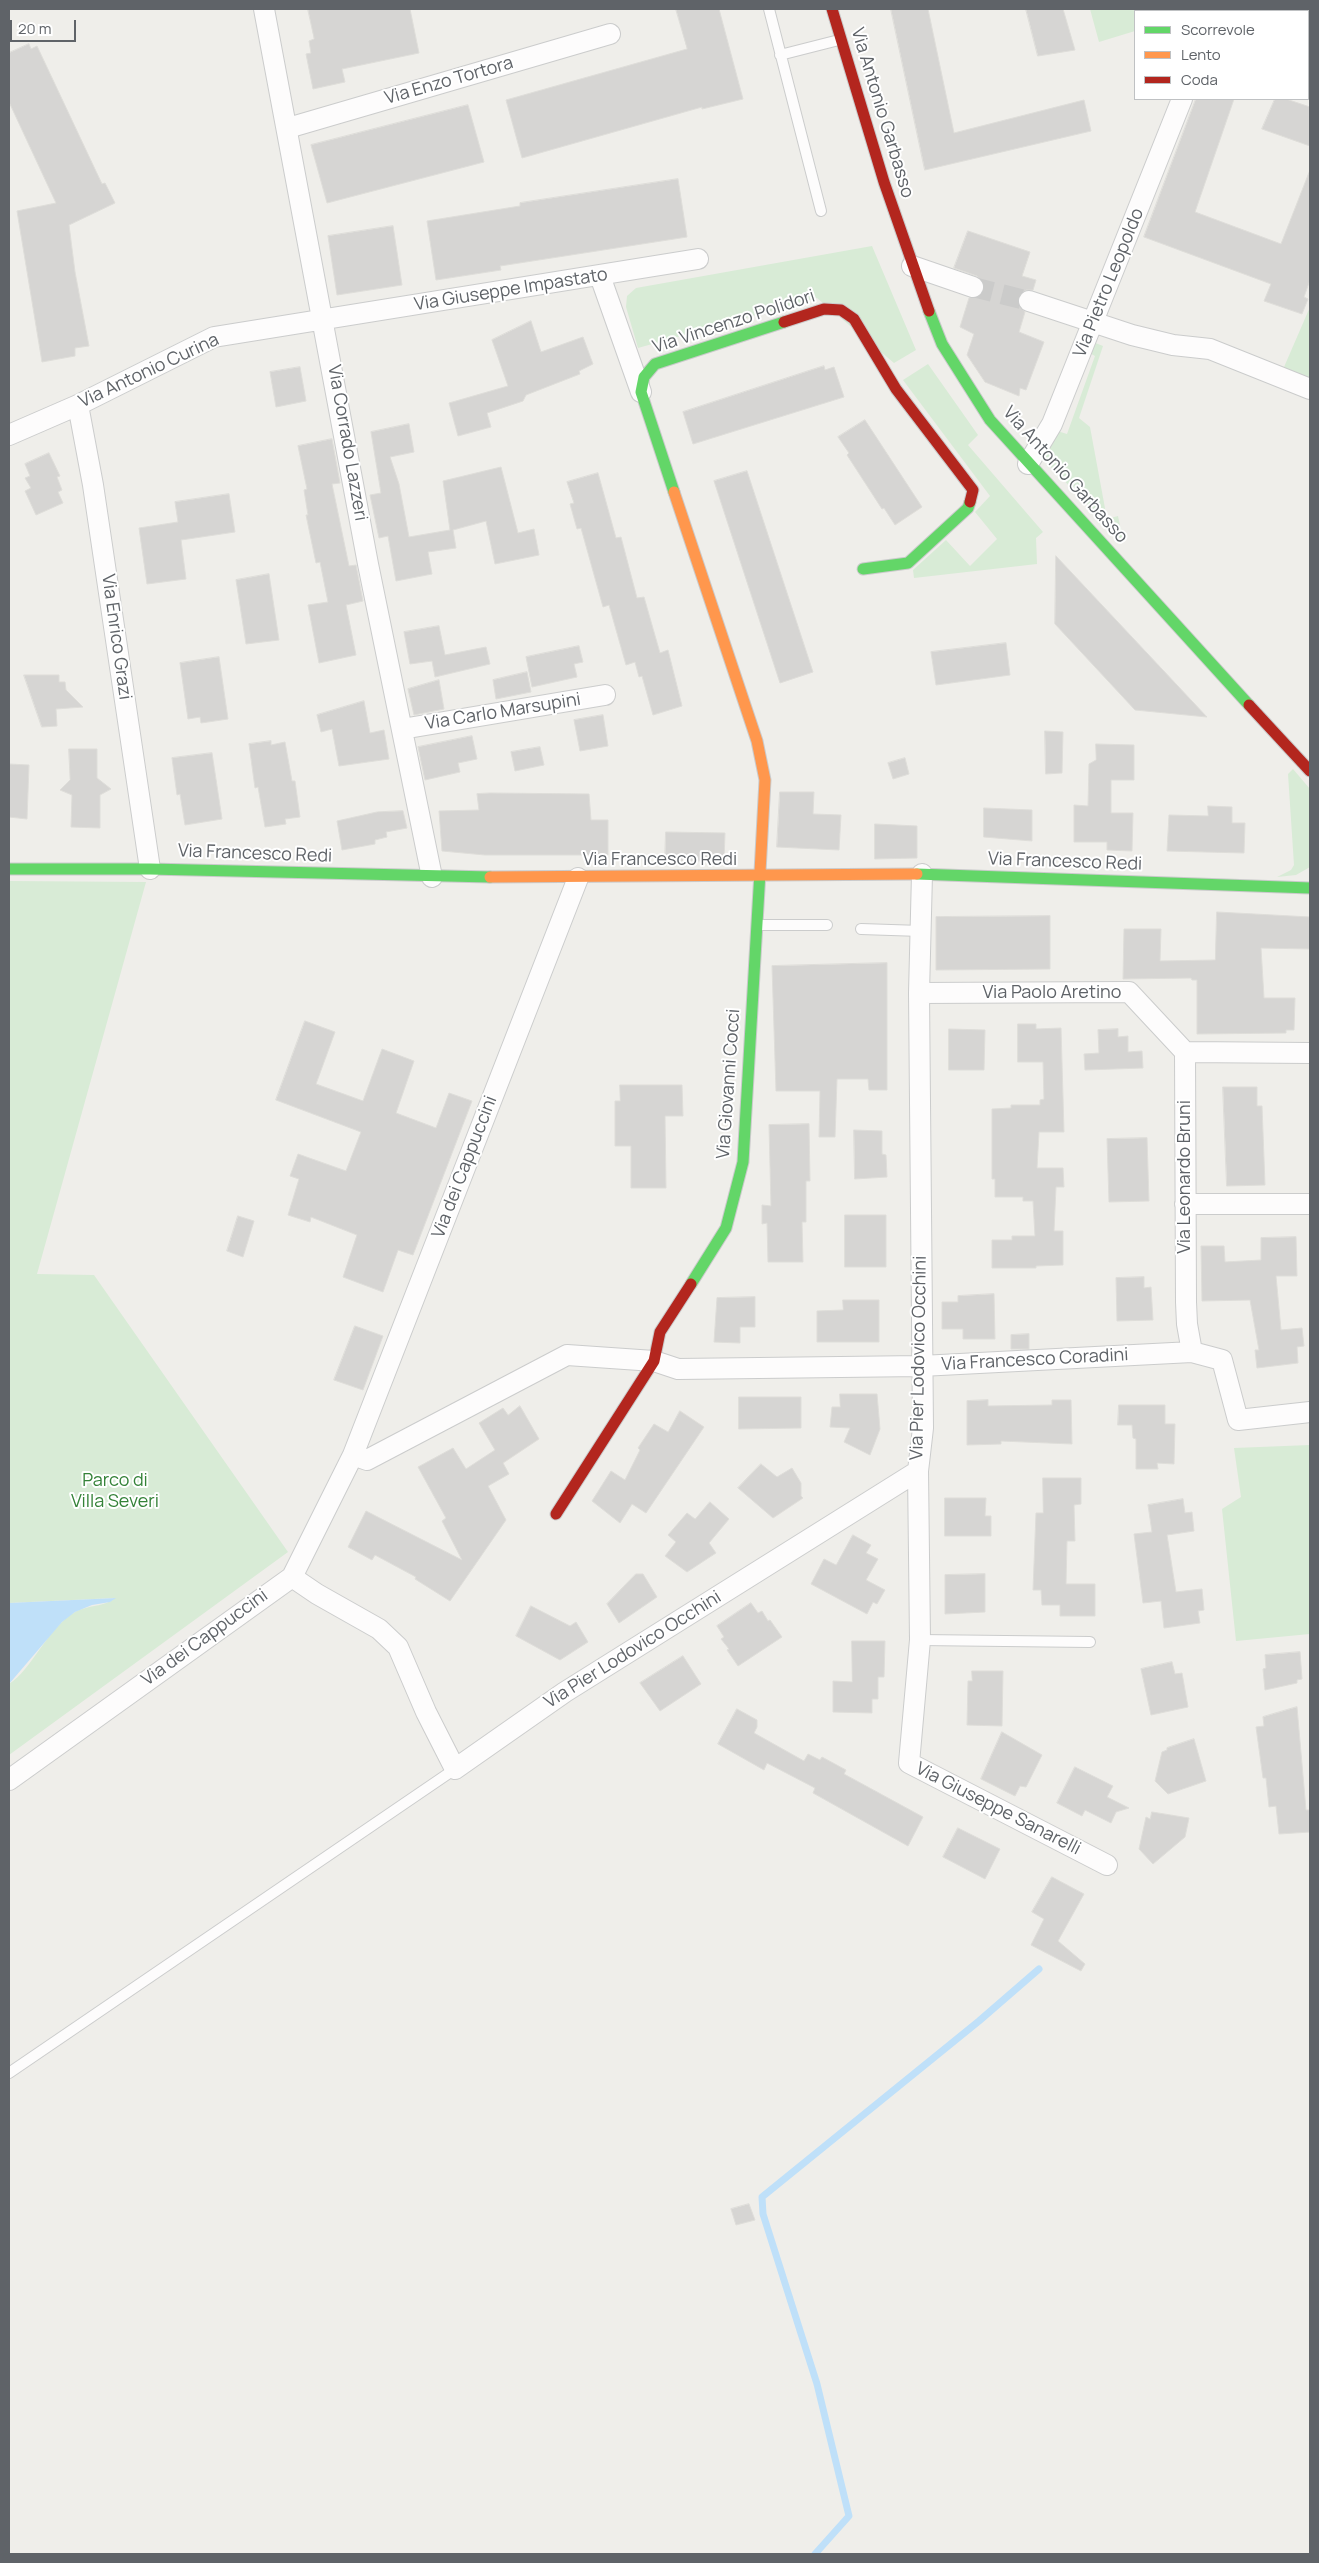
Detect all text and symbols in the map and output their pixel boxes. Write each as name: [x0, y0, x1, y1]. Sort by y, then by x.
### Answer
scale bar: [12, 10, 79, 42]
legend: [1134, 10, 1309, 100]
text: 20 m: [18, 18, 51, 39]
text: Scorrevole: [1181, 19, 1255, 40]
street label: Via Antonio Garbasso: [846, 25, 918, 201]
text: Lento: [1181, 44, 1221, 65]
street label: Via Enzo Tortora: [382, 52, 516, 110]
text: Coda: [1181, 69, 1218, 90]
street label: Via Pietro Leopoldo: [1069, 205, 1149, 361]
street label: Via Giuseppe Impastato: [413, 264, 609, 316]
street label: Via Vincenzo Polidori: [650, 286, 818, 358]
street label: Via Antonio Curina: [76, 329, 222, 413]
street label: Via Corrado Lazzeri: [323, 363, 371, 523]
street label: Via Antonio Garbasso: [998, 402, 1132, 548]
street label: Via Enrico Grazi: [97, 573, 135, 701]
street label: Via Carlo Marsupini: [424, 689, 582, 735]
street label: Via Francesco Redi: [177, 841, 333, 867]
street label: Via Francesco Redi: [583, 849, 737, 871]
street label: Via Francesco Redi: [987, 849, 1143, 875]
street label: Via Paolo Aretino: [983, 982, 1121, 1004]
street label: Via Giovanni Cocci: [713, 1008, 745, 1160]
street label: Via dei Cappuccini: [428, 1093, 502, 1241]
street label: Via Leonardo Bruni: [1174, 1100, 1196, 1254]
street label: Via Pier Lodovico Occhini: [906, 1256, 932, 1460]
street label: Via Francesco Coradini: [941, 1344, 1129, 1376]
park label: Parco di Villa Severi: [71, 1470, 159, 1512]
street label: Via dei Cappuccini: [138, 1585, 272, 1691]
street label: Via Pier Lodovico Occhini: [541, 1587, 725, 1713]
street label: Via Giuseppe Sanarelli: [912, 1758, 1084, 1860]

